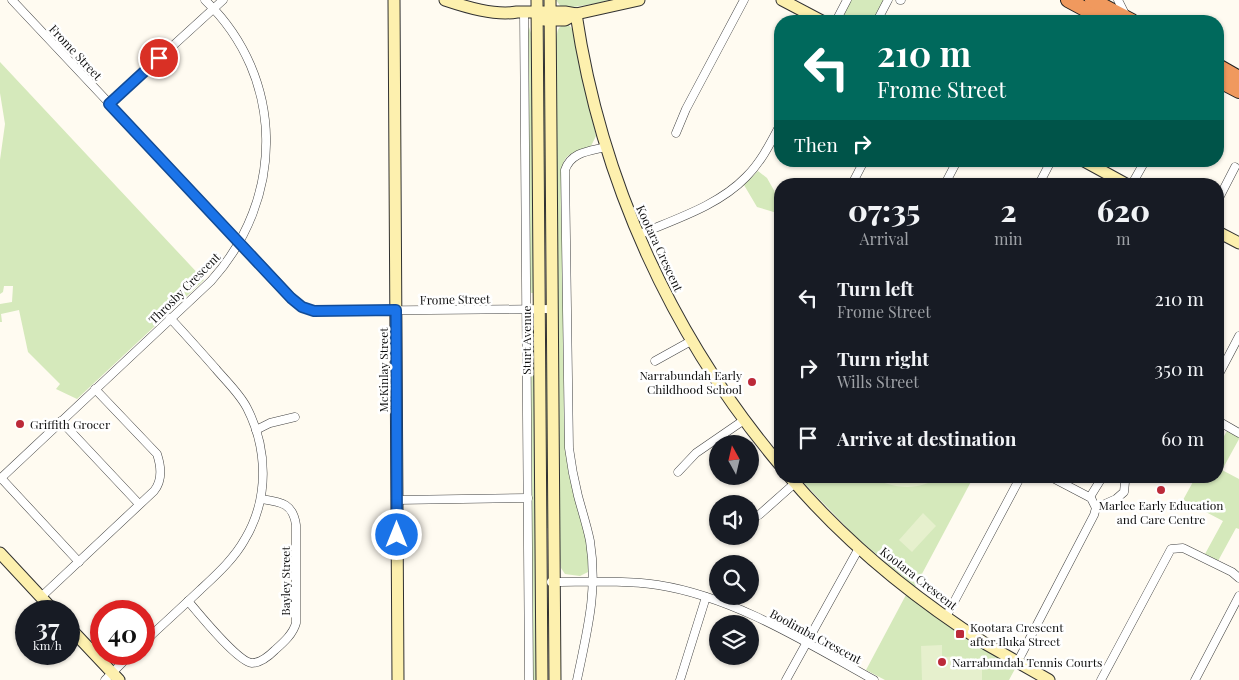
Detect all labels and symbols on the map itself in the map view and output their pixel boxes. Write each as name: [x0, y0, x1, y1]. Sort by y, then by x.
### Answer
street label: Frome Street: [46, 21, 106, 84]
pin: [138, 37, 180, 79]
street label: Kootara Crescent: [633, 202, 687, 294]
street label: Throsby Crescent: [145, 248, 224, 327]
street label: Frome Street: [420, 290, 491, 308]
street label: Sturt Avenue: [518, 305, 534, 375]
street label: McKinlay Street: [375, 327, 391, 412]
place label: Narrabundah Early Childhood School: [639, 367, 743, 397]
marker: Narrabundah Early Childhood School: [746, 376, 758, 388]
place label: Griffith Grocer: [30, 416, 111, 432]
marker: Griffith Grocer: [14, 418, 26, 430]
north arrow: [709, 435, 759, 485]
marker: Marlee Early Education and Care Centre: [1155, 484, 1167, 496]
place label: Marlee Early Education and Care Centre: [1098, 497, 1224, 527]
position arrow: [370, 508, 422, 560]
street label: Kootara Crescent: [877, 543, 961, 614]
street label: Bayley Street: [277, 546, 293, 616]
speed limit sign: 40: [90, 600, 155, 665]
street label: Boolimba Crescent: [767, 605, 865, 667]
place label: Kootara Crescent after Iluka Street: [970, 619, 1064, 649]
marker: Kootara Crescent after Iluka Street: [954, 628, 966, 640]
place label: Narrabundah Tennis Courts: [952, 654, 1102, 670]
marker: Narrabundah Tennis Courts: [936, 656, 948, 668]

